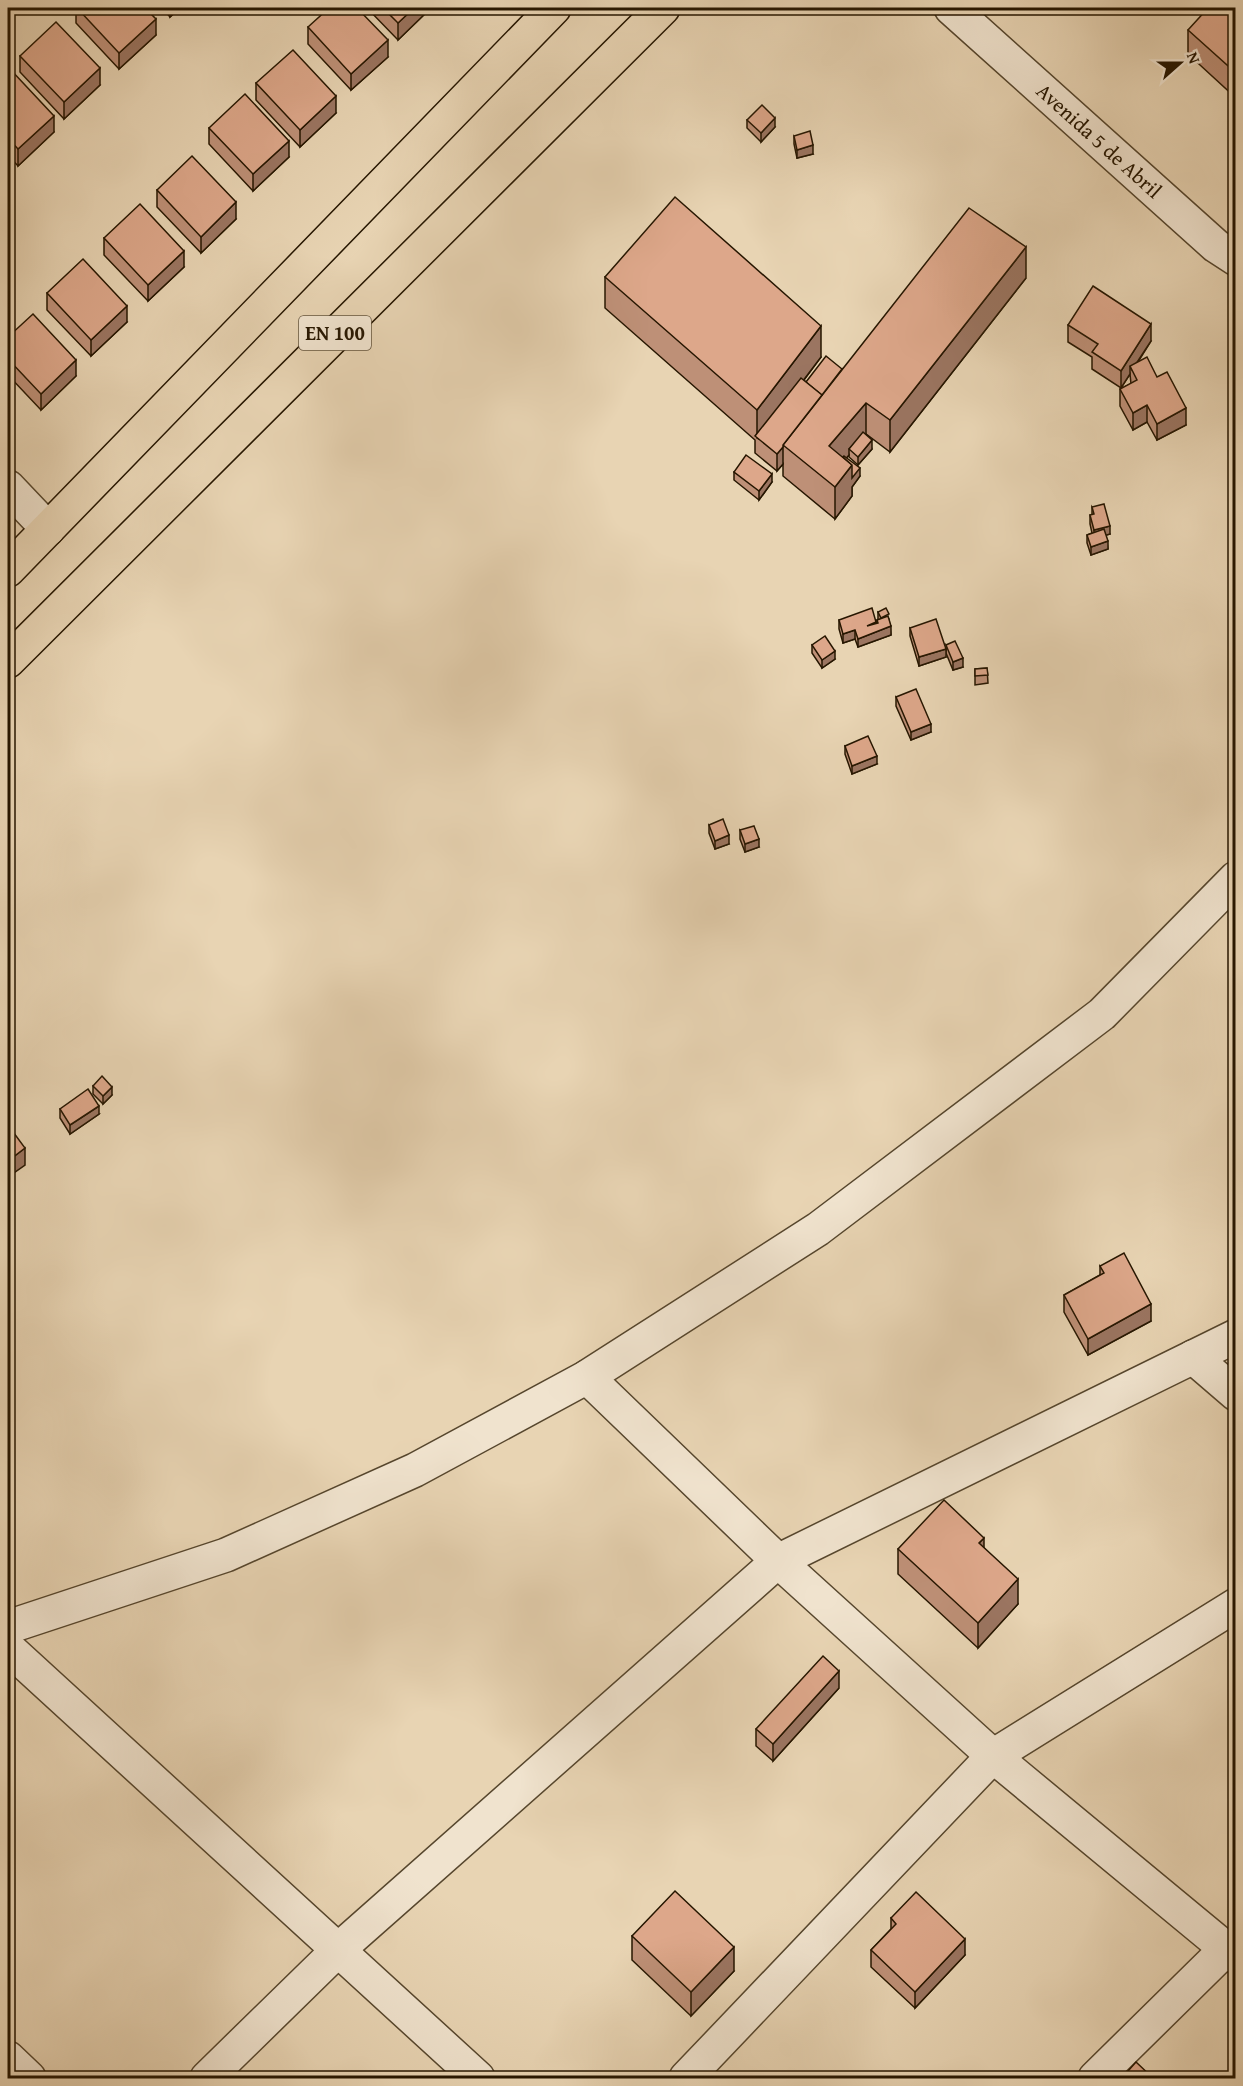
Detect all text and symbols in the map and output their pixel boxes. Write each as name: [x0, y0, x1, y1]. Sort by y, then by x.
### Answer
north arrow: [1150, 33, 1210, 93]
text: N: [1181, 48, 1207, 67]
street label: Avenida 5 de Abril: [1030, 76, 1169, 206]
road number: EN 100: [299, 316, 371, 350]

